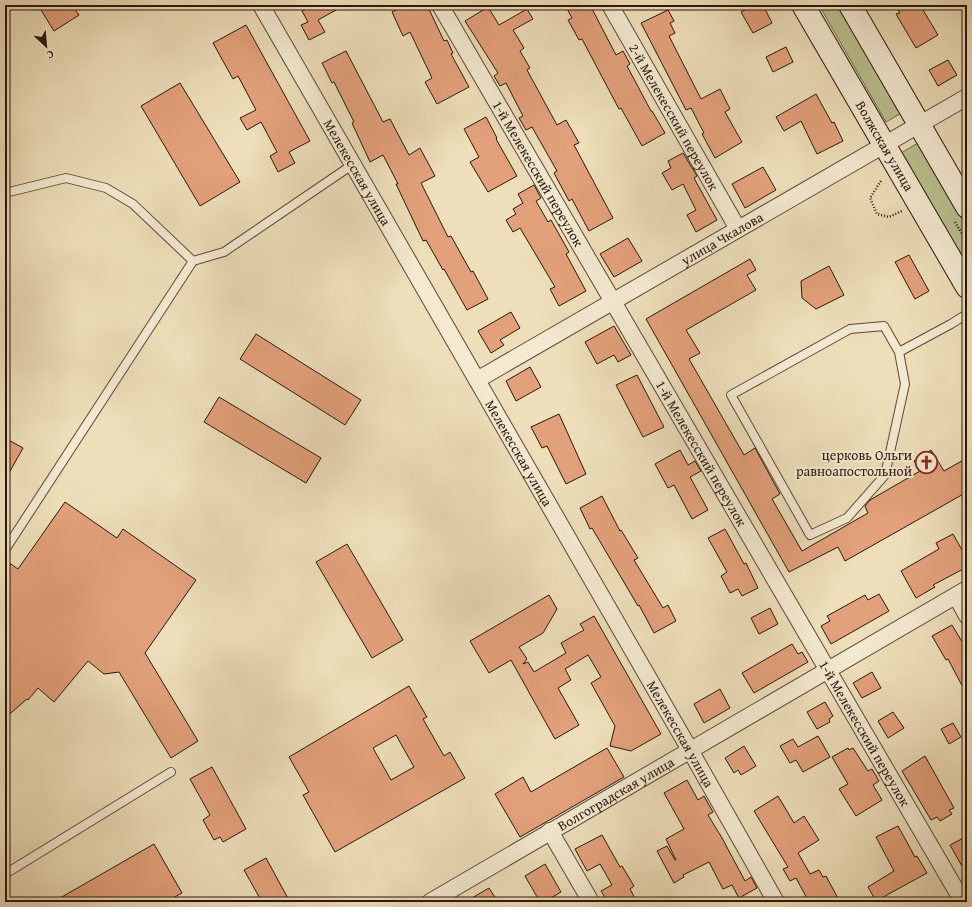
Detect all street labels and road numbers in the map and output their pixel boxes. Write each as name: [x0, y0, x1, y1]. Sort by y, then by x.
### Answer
street label: 2-й Мелекесский переулок: [624, 40, 724, 195]
street label: 1-й Мелекесский переулок: [488, 97, 589, 251]
street label: Волжская улица: [851, 97, 919, 195]
street label: Мелекесская улица: [319, 115, 396, 230]
street label: улица Чкалова: [676, 207, 767, 271]
street label: 1-й Мелекесский переулок: [651, 377, 752, 531]
street label: Мелекесская улица: [480, 396, 558, 510]
street label: 1-й Мелекесский переулок: [814, 656, 915, 811]
street label: Мелекесская улица: [642, 677, 719, 791]
street label: Волгоградская улица: [554, 752, 678, 836]

